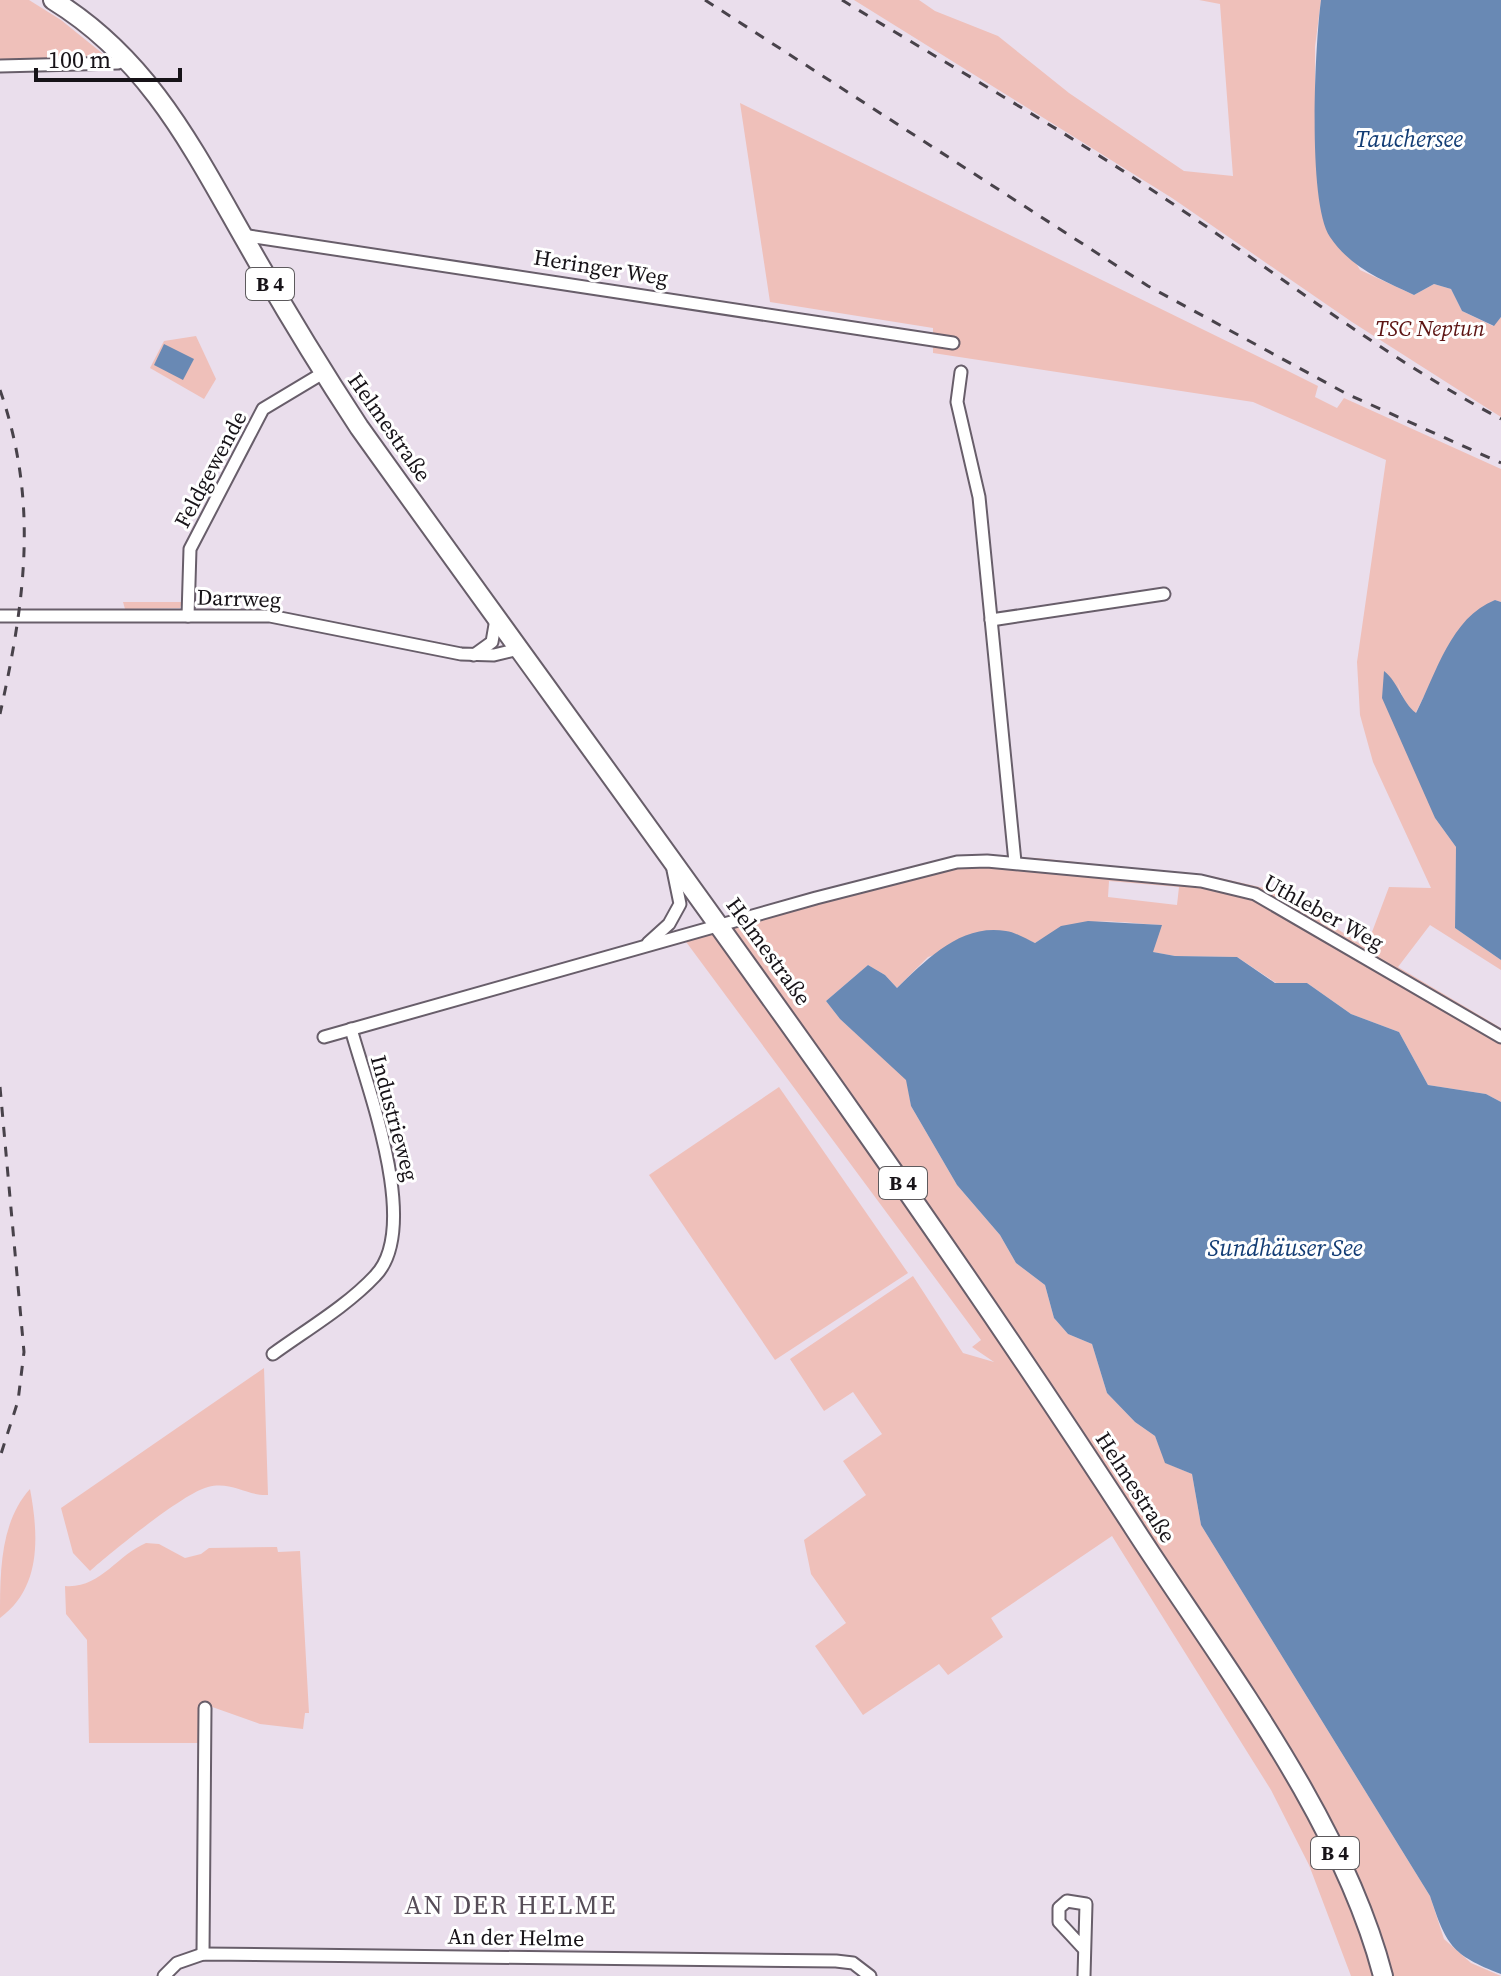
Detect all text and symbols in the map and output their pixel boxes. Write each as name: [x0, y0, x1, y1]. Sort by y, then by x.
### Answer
scale bar: [36, 32, 180, 82]
text: 100 m: [48, 43, 111, 76]
water label: Tauchersee: [1355, 122, 1463, 155]
street label: Heringer Weg: [532, 242, 670, 292]
road number: B 4: [246, 268, 294, 300]
park label: TSC Neptun: [1375, 313, 1485, 343]
street label: Helmestraße: [341, 367, 439, 487]
street label: Feldgewende: [167, 405, 253, 533]
street label: Darrweg: [196, 582, 282, 614]
street label: Uthleber Weg: [1258, 867, 1390, 957]
street label: Helmestraße: [720, 891, 818, 1011]
street label: Industrieweg: [364, 1052, 426, 1184]
road number: B 4: [879, 1167, 927, 1199]
water label: Sundhäuser See: [1208, 1231, 1363, 1264]
street label: Helmestraße: [1089, 1426, 1183, 1548]
road number: B 4: [1311, 1837, 1359, 1869]
district label: AN DER HELME: [404, 1887, 618, 1923]
street label: An der Helme: [447, 1921, 585, 1953]

